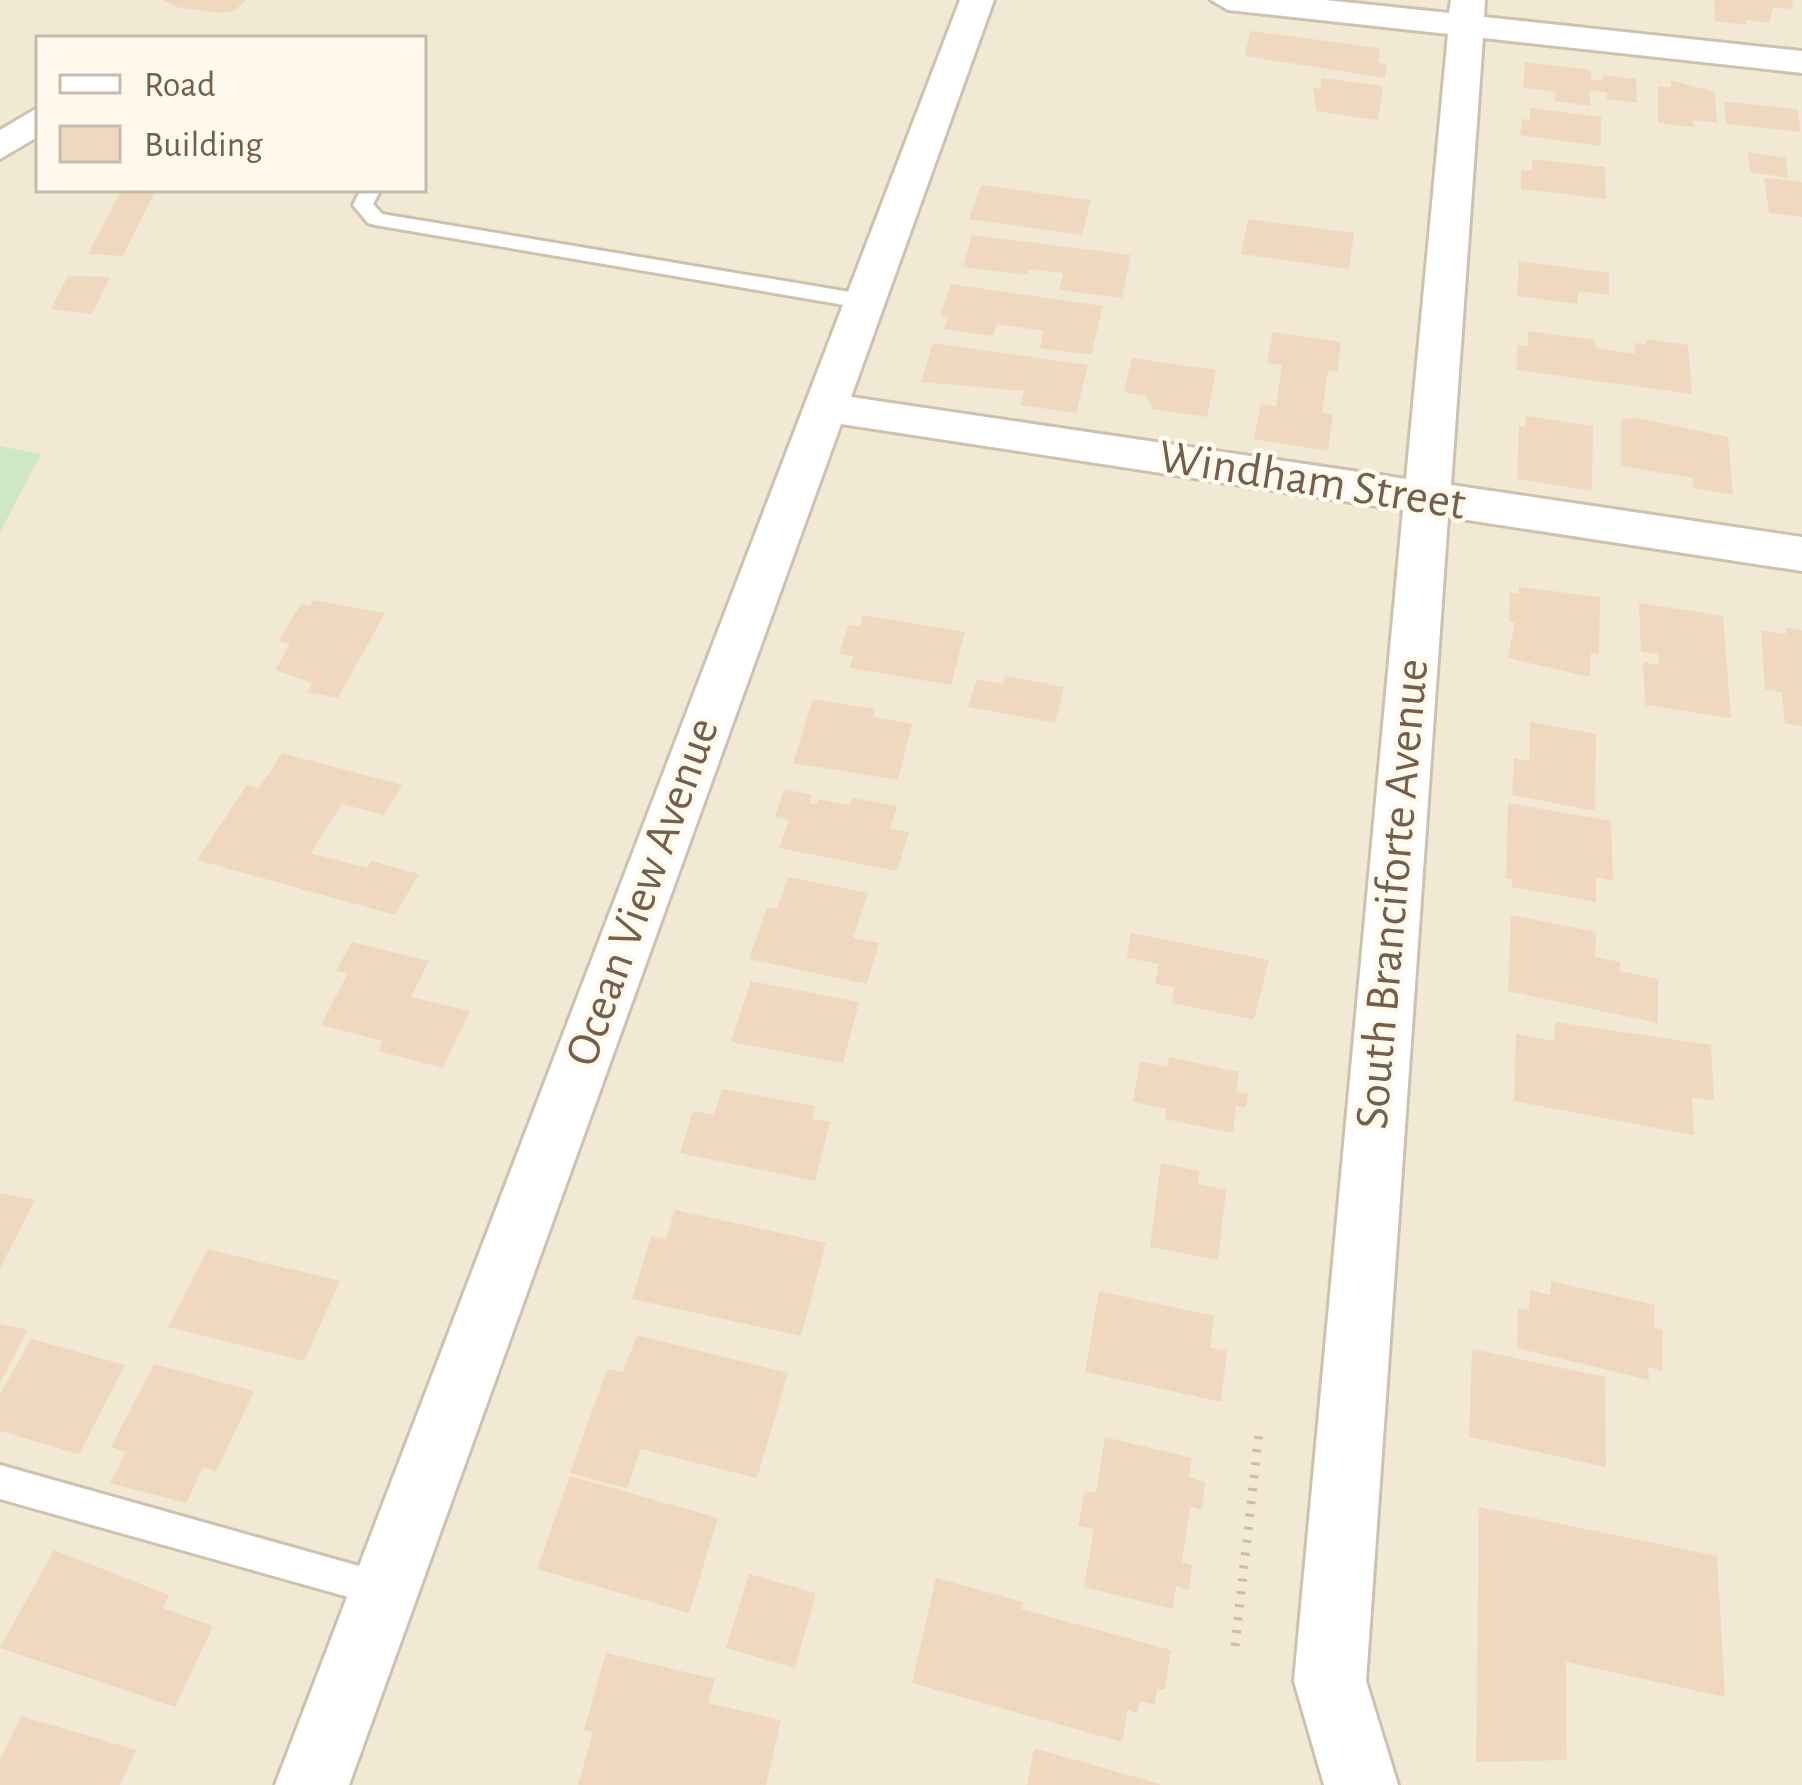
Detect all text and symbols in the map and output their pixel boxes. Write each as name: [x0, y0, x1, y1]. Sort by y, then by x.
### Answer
legend: [36, 36, 426, 192]
text: Road: [144, 67, 216, 103]
text: Building: [144, 127, 263, 163]
street label: Windham Street: [1155, 433, 1469, 529]
street label: South Branciforte Avenue: [1349, 657, 1437, 1131]
street label: Ocean View Avenue: [558, 712, 728, 1072]

